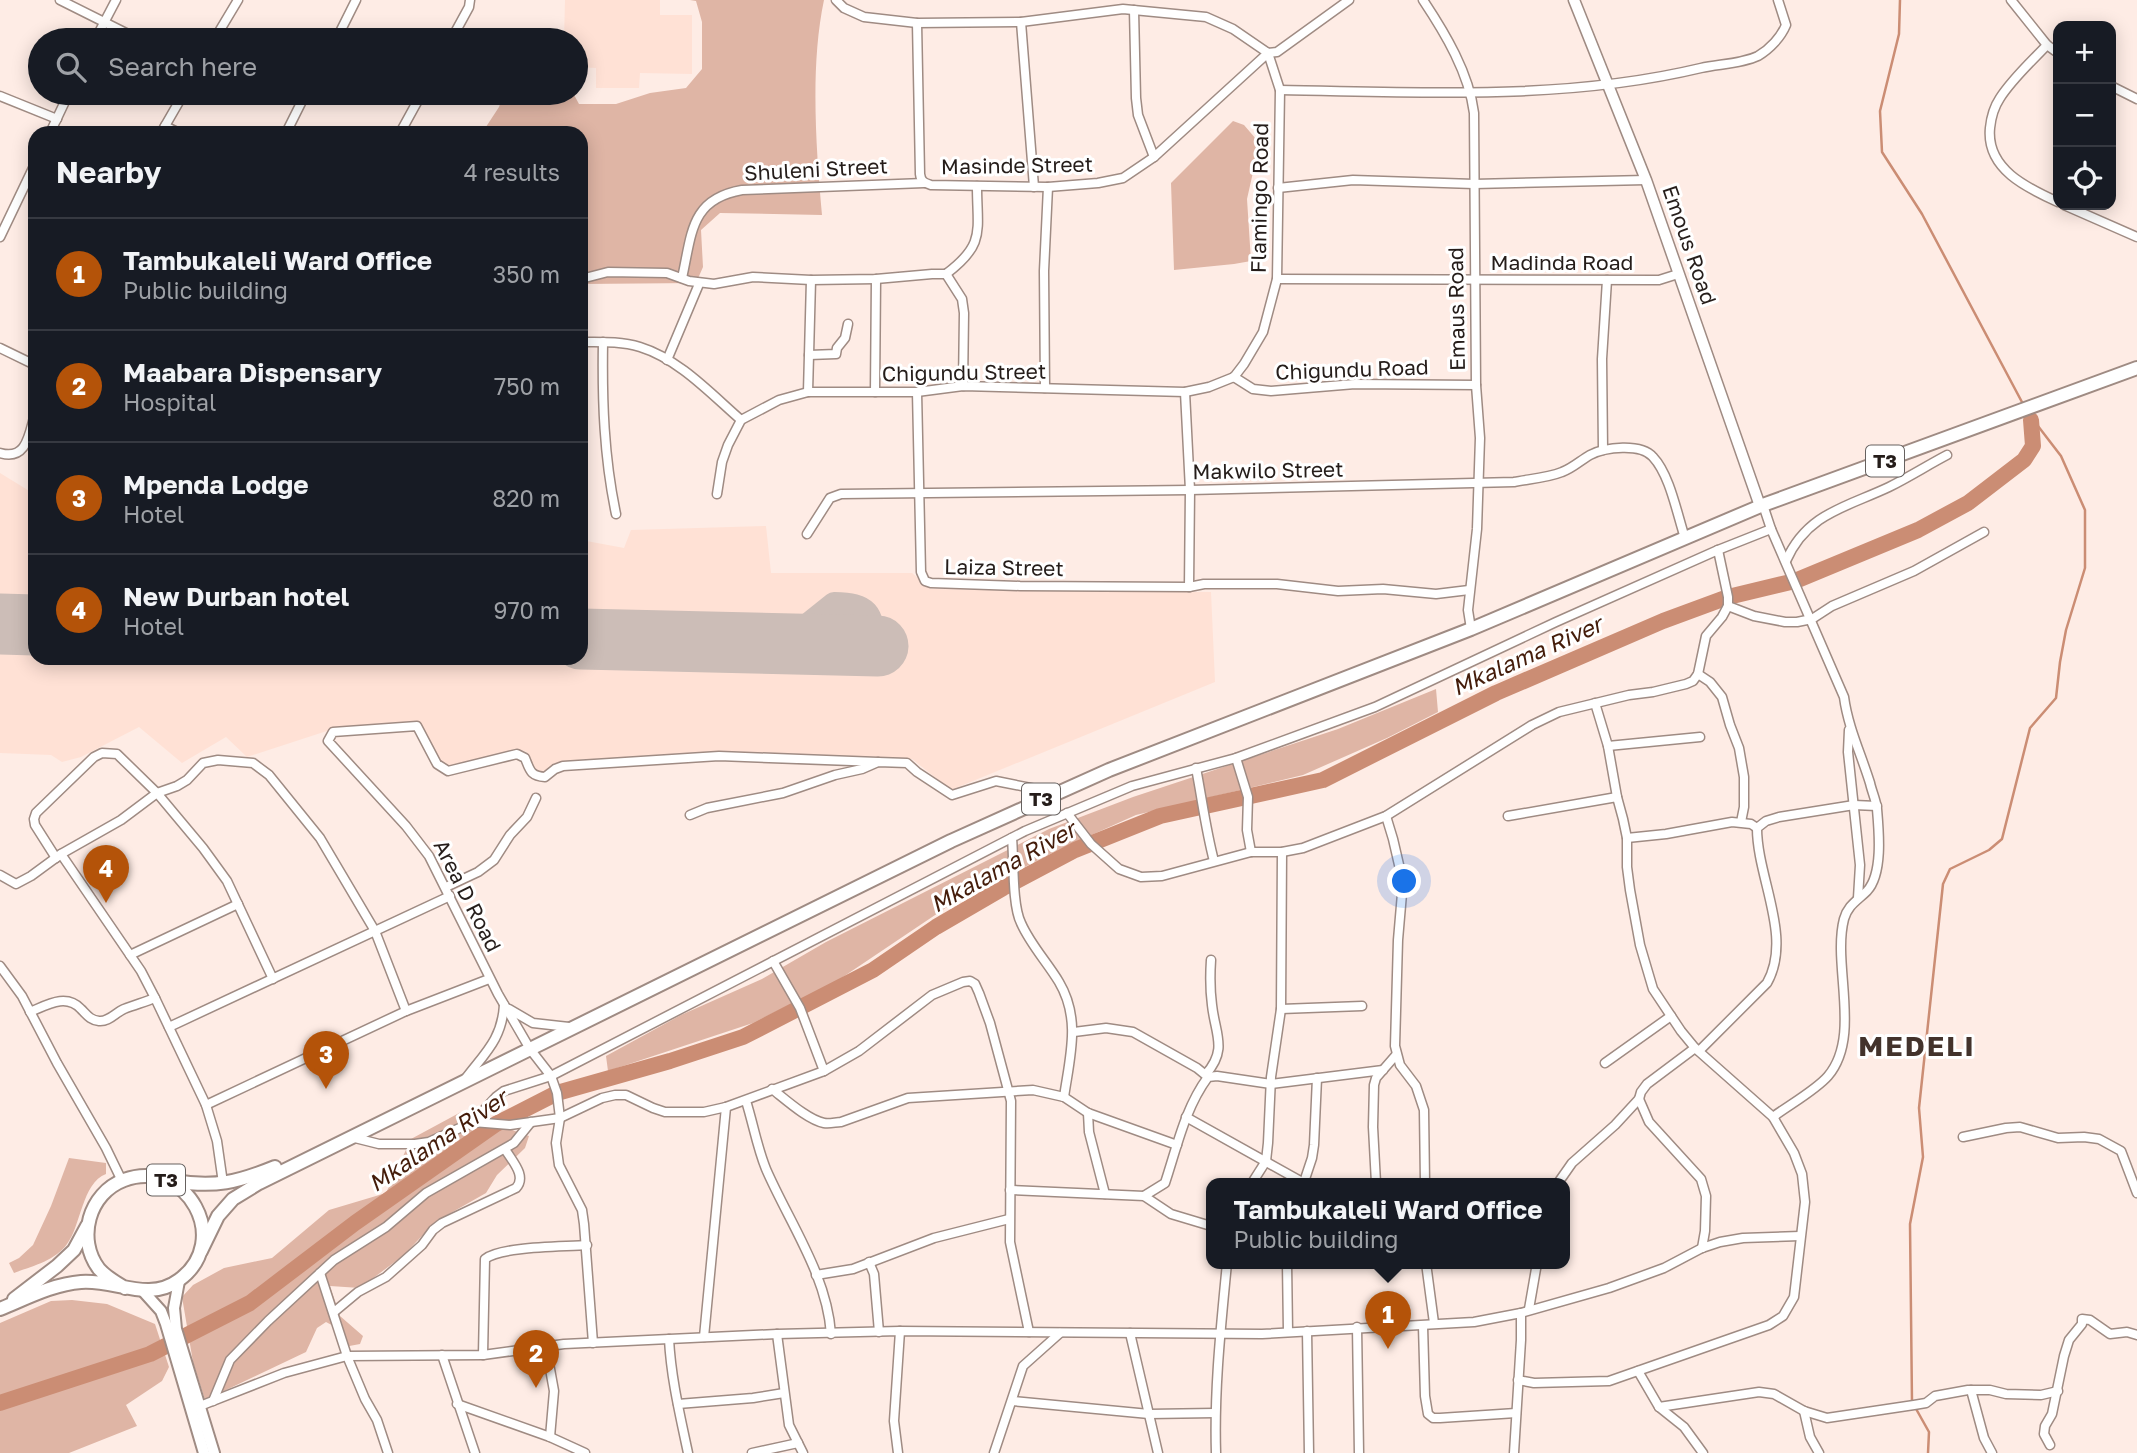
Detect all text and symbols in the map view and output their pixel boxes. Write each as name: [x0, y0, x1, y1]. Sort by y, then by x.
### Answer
map controls: [2053, 21, 2116, 210]
button: +: [2053, 21, 2116, 84]
search box: [28, 28, 588, 105]
icon: search: [52, 48, 90, 86]
text: Search here: [108, 51, 257, 82]
button: −: [2053, 84, 2116, 147]
street label: Flamingo Road: [1245, 123, 1273, 273]
button: locate: [2053, 147, 2116, 210]
street label: Masinde Street: [941, 151, 1093, 179]
street label: Shuleni Street: [744, 152, 888, 186]
text: Nearby: [56, 154, 161, 190]
text: 4 results: [464, 158, 560, 186]
street label: Emous Road: [1657, 182, 1723, 308]
text: Tambukaleli Ward Office: [123, 245, 432, 276]
street label: Emaus Road: [1442, 247, 1470, 371]
street label: Madinda Road: [1491, 249, 1633, 275]
text: 1: [73, 260, 85, 288]
text: 350 m: [493, 260, 560, 288]
text: Public building: [123, 276, 288, 304]
street label: Chigundu Road: [1275, 353, 1429, 385]
text: Maabara Dispensary: [123, 357, 382, 388]
street label: Chigundu Street: [882, 358, 1046, 386]
text: 2: [72, 372, 86, 400]
text: 750 m: [494, 372, 560, 400]
text: Hospital: [123, 388, 216, 416]
road number: T3: [1866, 446, 1904, 476]
street label: Makwilo Street: [1192, 456, 1344, 484]
text: Mpenda Lodge: [123, 469, 309, 500]
text: 3: [72, 484, 86, 512]
text: 820 m: [492, 484, 560, 512]
text: Hotel: [123, 500, 184, 528]
street label: Laiza Street: [944, 553, 1064, 581]
text: New Durban hotel: [123, 581, 349, 612]
text: 4: [72, 596, 86, 624]
text: 970 m: [494, 596, 560, 624]
water label: Mkalama River: [1447, 608, 1609, 701]
text: Hotel: [123, 612, 184, 640]
road number: T3: [1022, 784, 1060, 814]
water label: Mkalama River: [925, 813, 1083, 918]
street label: Area D Road: [428, 835, 507, 956]
pin: 4: [83, 845, 129, 903]
your location: [1387, 864, 1421, 898]
district label: MEDELI: [1858, 1029, 1976, 1062]
pin: 3: [303, 1031, 349, 1089]
water label: Mkalama River: [363, 1082, 515, 1197]
road number: T3: [147, 1164, 185, 1196]
popup: [1206, 1178, 1570, 1269]
text: Tambukaleli Ward Office: [1233, 1194, 1543, 1225]
text: Public building: [1233, 1225, 1398, 1253]
pin: 1: [1365, 1291, 1411, 1349]
pin: 2: [513, 1330, 559, 1388]

